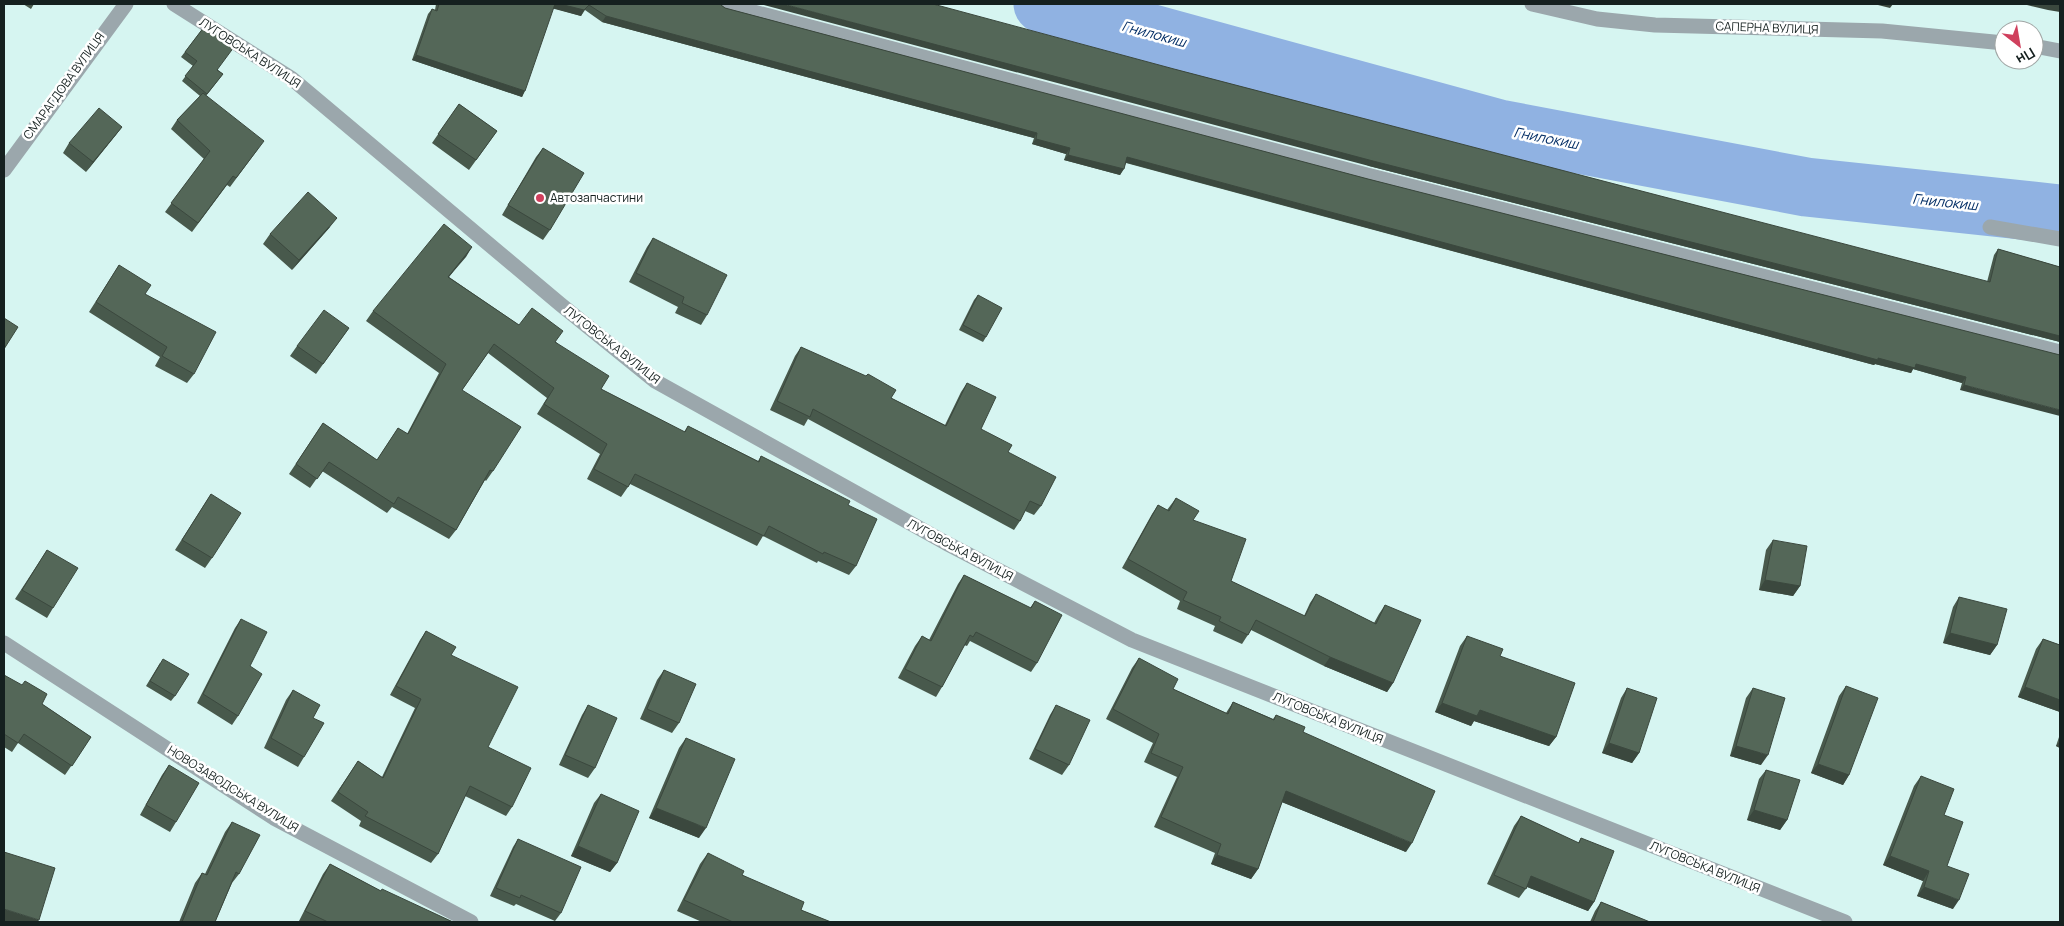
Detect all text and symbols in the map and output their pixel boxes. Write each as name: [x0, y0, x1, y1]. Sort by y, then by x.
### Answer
street label: ЛУГОВСЬКА ВУЛИЦЯ: [196, 13, 304, 92]
water label: Гнилокиш: [1120, 16, 1190, 52]
street label: САПЕРНА ВУЛИЦЯ: [1715, 17, 1819, 38]
north arrow: [1994, 20, 2044, 70]
street label: СМАРАГДОВА ВУЛИЦЯ: [19, 29, 108, 143]
text: Пн: [2013, 44, 2039, 70]
water label: Гнилокиш: [1512, 122, 1581, 153]
place label: Автозапчастини: [550, 189, 643, 206]
water label: Гнилокиш: [1911, 189, 1980, 215]
marker: Автозапчастини: [534, 192, 546, 204]
street label: ЛУГОВСЬКА ВУЛИЦЯ: [561, 302, 664, 388]
street label: ЛУГОВСЬКА ВУЛИЦЯ: [904, 514, 1016, 585]
street label: ЛУГОВСЬКА ВУЛИЦЯ: [1270, 688, 1386, 747]
street label: НОВОЗАВОДСЬКА ВУЛИЦЯ: [164, 741, 302, 836]
street label: ЛУГОВСЬКА ВУЛИЦЯ: [1647, 837, 1763, 896]

